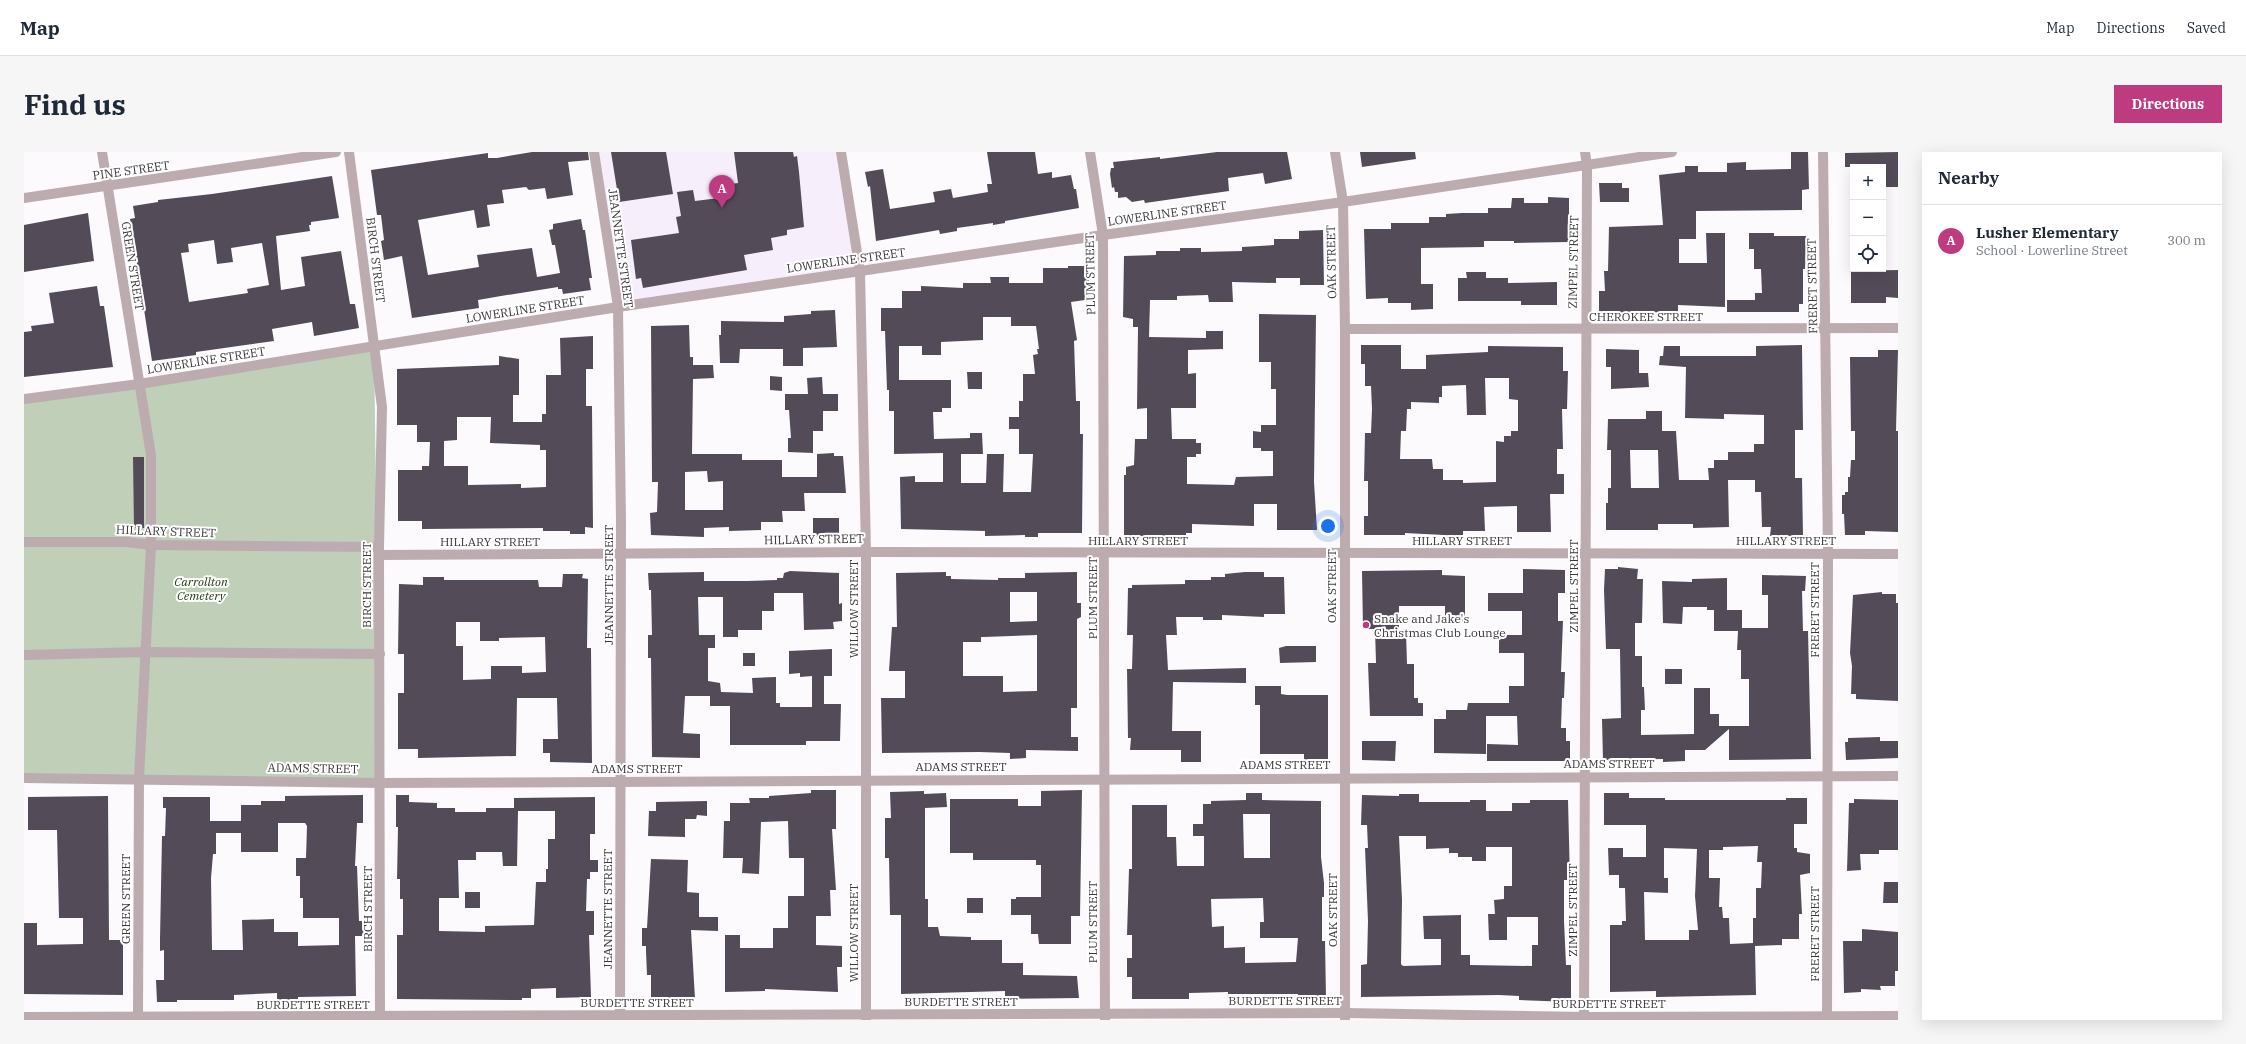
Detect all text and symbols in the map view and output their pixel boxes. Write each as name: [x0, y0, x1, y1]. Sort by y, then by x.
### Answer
text: Map: [20, 16, 60, 40]
text: Map: [2046, 19, 2075, 37]
text: Directions: [2097, 19, 2165, 37]
text: Saved: [2187, 19, 2226, 37]
button: Directions: [2114, 85, 2222, 123]
text: Find us: [24, 86, 126, 123]
street label: PINE STREET: [92, 157, 171, 183]
map controls: [1850, 164, 1886, 272]
button: +: [1850, 164, 1886, 200]
text: Nearby: [1938, 167, 1999, 189]
pin: A: [709, 175, 735, 208]
street label: JEANNETTE STREET: [605, 187, 637, 309]
street label: LOWERLINE STREET: [1107, 197, 1228, 229]
button: −: [1850, 200, 1886, 236]
street label: ZIMPEL STREET: [1565, 215, 1581, 309]
street label: BIRCH STREET: [363, 216, 389, 304]
street label: GREEN STREET: [119, 220, 147, 312]
text: Lusher Elementary: [1976, 223, 2119, 242]
street label: OAK STREET: [1323, 225, 1339, 299]
text: A: [1946, 232, 1956, 249]
text: 300 m: [2167, 232, 2206, 249]
street label: PLUM STREET: [1082, 233, 1098, 315]
button: locate: [1850, 236, 1886, 272]
street label: FRERET STREET: [1804, 238, 1820, 334]
text: School · Lowerline Street: [1976, 242, 2128, 259]
street label: LOWERLINE STREET: [786, 244, 907, 276]
street label: LOWERLINE STREET: [465, 292, 586, 326]
street label: CHEROKEE STREET: [1589, 309, 1703, 324]
street label: LOWERLINE STREET: [146, 343, 267, 377]
your location: [1318, 516, 1338, 536]
street label: HILLARY STREET: [116, 522, 217, 540]
street label: JEANNETTE STREET: [601, 525, 616, 645]
street label: HILLARY STREET: [764, 531, 864, 547]
street label: HILLARY STREET: [1088, 533, 1188, 548]
street label: HILLARY STREET: [1412, 533, 1512, 548]
street label: HILLARY STREET: [1736, 533, 1836, 548]
street label: HILLARY STREET: [440, 534, 540, 549]
street label: ZIMPEL STREET: [1566, 539, 1581, 633]
street label: BIRCH STREET: [359, 542, 374, 628]
street label: OAK STREET: [1324, 549, 1339, 623]
street label: PLUM STREET: [1085, 557, 1100, 639]
street label: WILLOW STREET: [846, 560, 861, 658]
street label: FRERET STREET: [1807, 562, 1822, 658]
park label: Carrollton Cemetery: [174, 574, 228, 603]
place label: Snake and Jake's Christmas Club Lounge: [1374, 611, 1506, 640]
marker: Snake and Jake's Christmas Club Lounge: [1361, 620, 1371, 630]
street label: ADAMS STREET: [1564, 756, 1655, 771]
street label: ADAMS STREET: [1240, 757, 1331, 772]
street label: ADAMS STREET: [916, 759, 1007, 774]
street label: ADAMS STREET: [267, 760, 359, 776]
street label: ADAMS STREET: [592, 761, 683, 776]
street label: JEANNETTE STREET: [600, 849, 615, 969]
street label: GREEN STREET: [118, 854, 133, 944]
street label: ZIMPEL STREET: [1565, 863, 1580, 957]
street label: BIRCH STREET: [360, 866, 375, 952]
street label: OAK STREET: [1325, 873, 1340, 947]
street label: PLUM STREET: [1085, 881, 1100, 963]
street label: WILLOW STREET: [846, 884, 861, 982]
street label: FRERET STREET: [1807, 886, 1822, 982]
street label: BURDETTE STREET: [1228, 993, 1342, 1008]
street label: BURDETTE STREET: [904, 994, 1018, 1009]
street label: BURDETTE STREET: [580, 995, 694, 1010]
street label: BURDETTE STREET: [1552, 996, 1666, 1011]
street label: BURDETTE STREET: [256, 997, 370, 1012]

